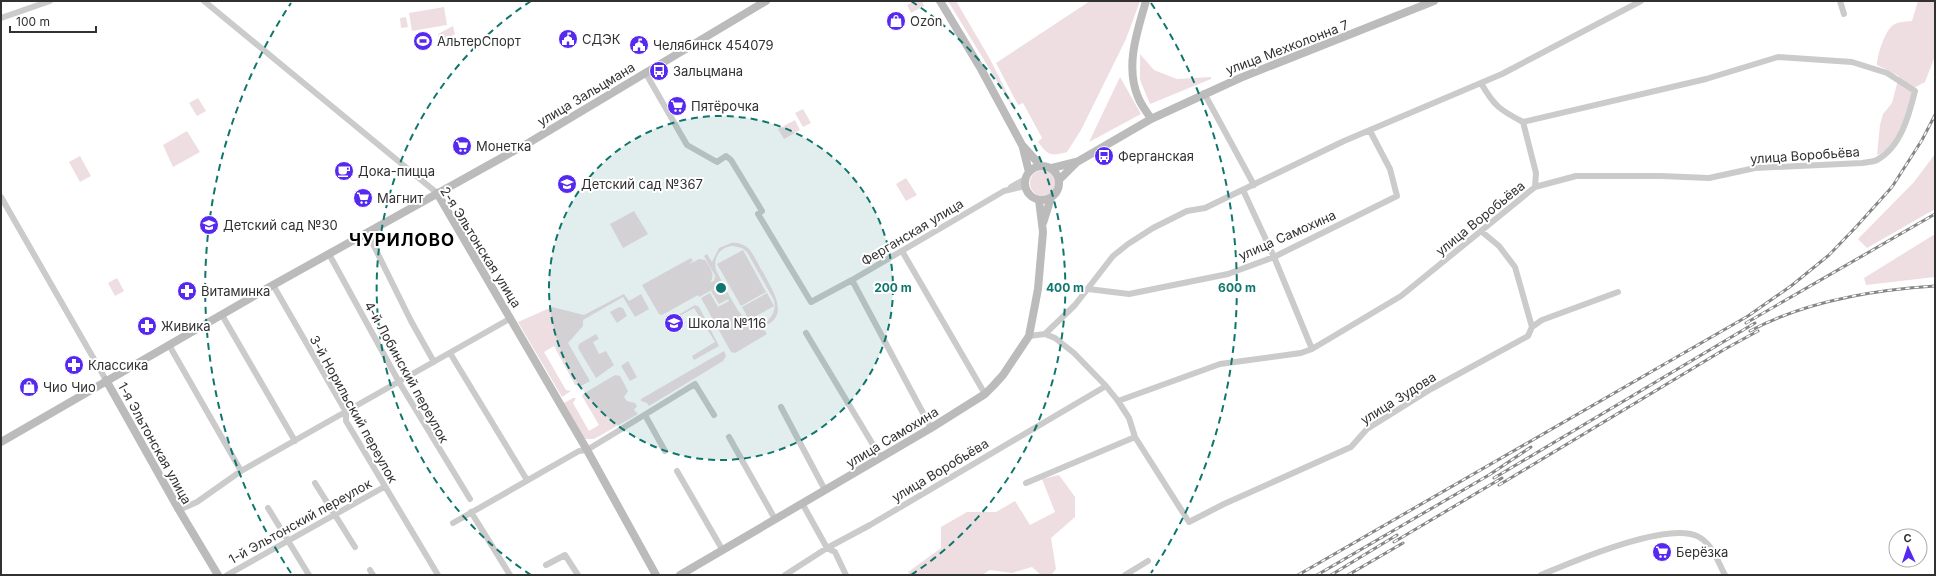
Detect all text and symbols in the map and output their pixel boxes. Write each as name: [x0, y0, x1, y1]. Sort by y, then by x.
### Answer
scale bar: [10, 8, 96, 34]
shop icon: Ozon: [885, 10, 907, 32]
place label: Ozon: [910, 13, 942, 29]
text: 100 m: [16, 14, 50, 29]
street label: улица Мехколонна 7: [1223, 16, 1351, 78]
public building icon: СДЭК: [557, 28, 579, 50]
sports icon: АльтерСпорт: [412, 30, 434, 52]
place label: СДЭК: [582, 31, 621, 47]
place label: АльтерСпорт: [437, 33, 521, 49]
public building icon: Челябинск 454079: [628, 34, 650, 56]
place label: Челябинск 454079: [653, 37, 774, 53]
street label: улица Зальцмана: [534, 59, 638, 129]
bus stop icon: Зальцмана: [648, 60, 670, 82]
place label: Зальцмана: [673, 63, 743, 79]
supermarket icon: Пятёрочка: [666, 95, 688, 117]
place label: Пятёрочка: [691, 98, 759, 114]
supermarket icon: Монетка: [451, 135, 473, 157]
place label: Монетка: [476, 138, 531, 154]
street label: улица Воробьёва: [1750, 143, 1860, 167]
bus stop icon: Ферганская: [1093, 145, 1115, 167]
place label: Ферганская: [1118, 148, 1194, 164]
cafe icon: Дока-пицца: [333, 160, 355, 182]
place label: Дока-пицца: [358, 163, 435, 179]
school or university icon: Детский сад №367: [556, 173, 578, 195]
place label: Детский сад №367: [581, 176, 703, 192]
street label: улица Воробьёва: [1432, 177, 1528, 259]
street label: 2-я Эльтонская улица: [437, 184, 525, 310]
supermarket icon: Магнит: [352, 187, 374, 209]
place label: Магнит: [377, 190, 423, 206]
street label: Ферганская улица: [858, 195, 966, 269]
street label: улица Самохина: [1236, 206, 1338, 264]
school or university icon: Детский сад №30: [198, 214, 220, 236]
place label: Детский сад №30: [223, 217, 338, 233]
district label: ЧУРИЛОВО: [349, 230, 455, 250]
pharmacy icon: Витаминка: [176, 280, 198, 302]
text: 200 m: [874, 280, 912, 295]
text: 400 m: [1046, 280, 1084, 295]
text: 600 m: [1218, 280, 1256, 295]
centre of rings: [714, 281, 728, 295]
place label: Витаминка: [201, 283, 270, 299]
street label: 4-й Лобинский переулок: [361, 298, 453, 446]
school or university icon: Школа №116: [663, 312, 685, 334]
pharmacy icon: Живика: [136, 315, 158, 337]
place label: Школа №116: [688, 315, 766, 331]
place label: Живика: [161, 318, 211, 334]
street label: 3-й Норильский переулок: [307, 332, 401, 486]
pharmacy icon: Классика: [63, 354, 85, 376]
place label: Классика: [88, 357, 148, 373]
street label: улица Зудова: [1357, 368, 1439, 428]
shop icon: Чио Чио: [18, 376, 40, 398]
place label: Чио Чио: [43, 379, 96, 395]
street label: 1-я Эльтонская улица: [115, 379, 195, 507]
street label: улица Самохина: [843, 403, 941, 471]
street label: улица Воробьёва: [889, 435, 991, 505]
street label: 1-й Эльтонский переулок: [226, 475, 374, 567]
north arrow: [1888, 528, 1928, 568]
text: С: [1903, 531, 1912, 545]
supermarket icon: Берёзка: [1651, 541, 1673, 563]
place label: Берёзка: [1676, 544, 1728, 560]

